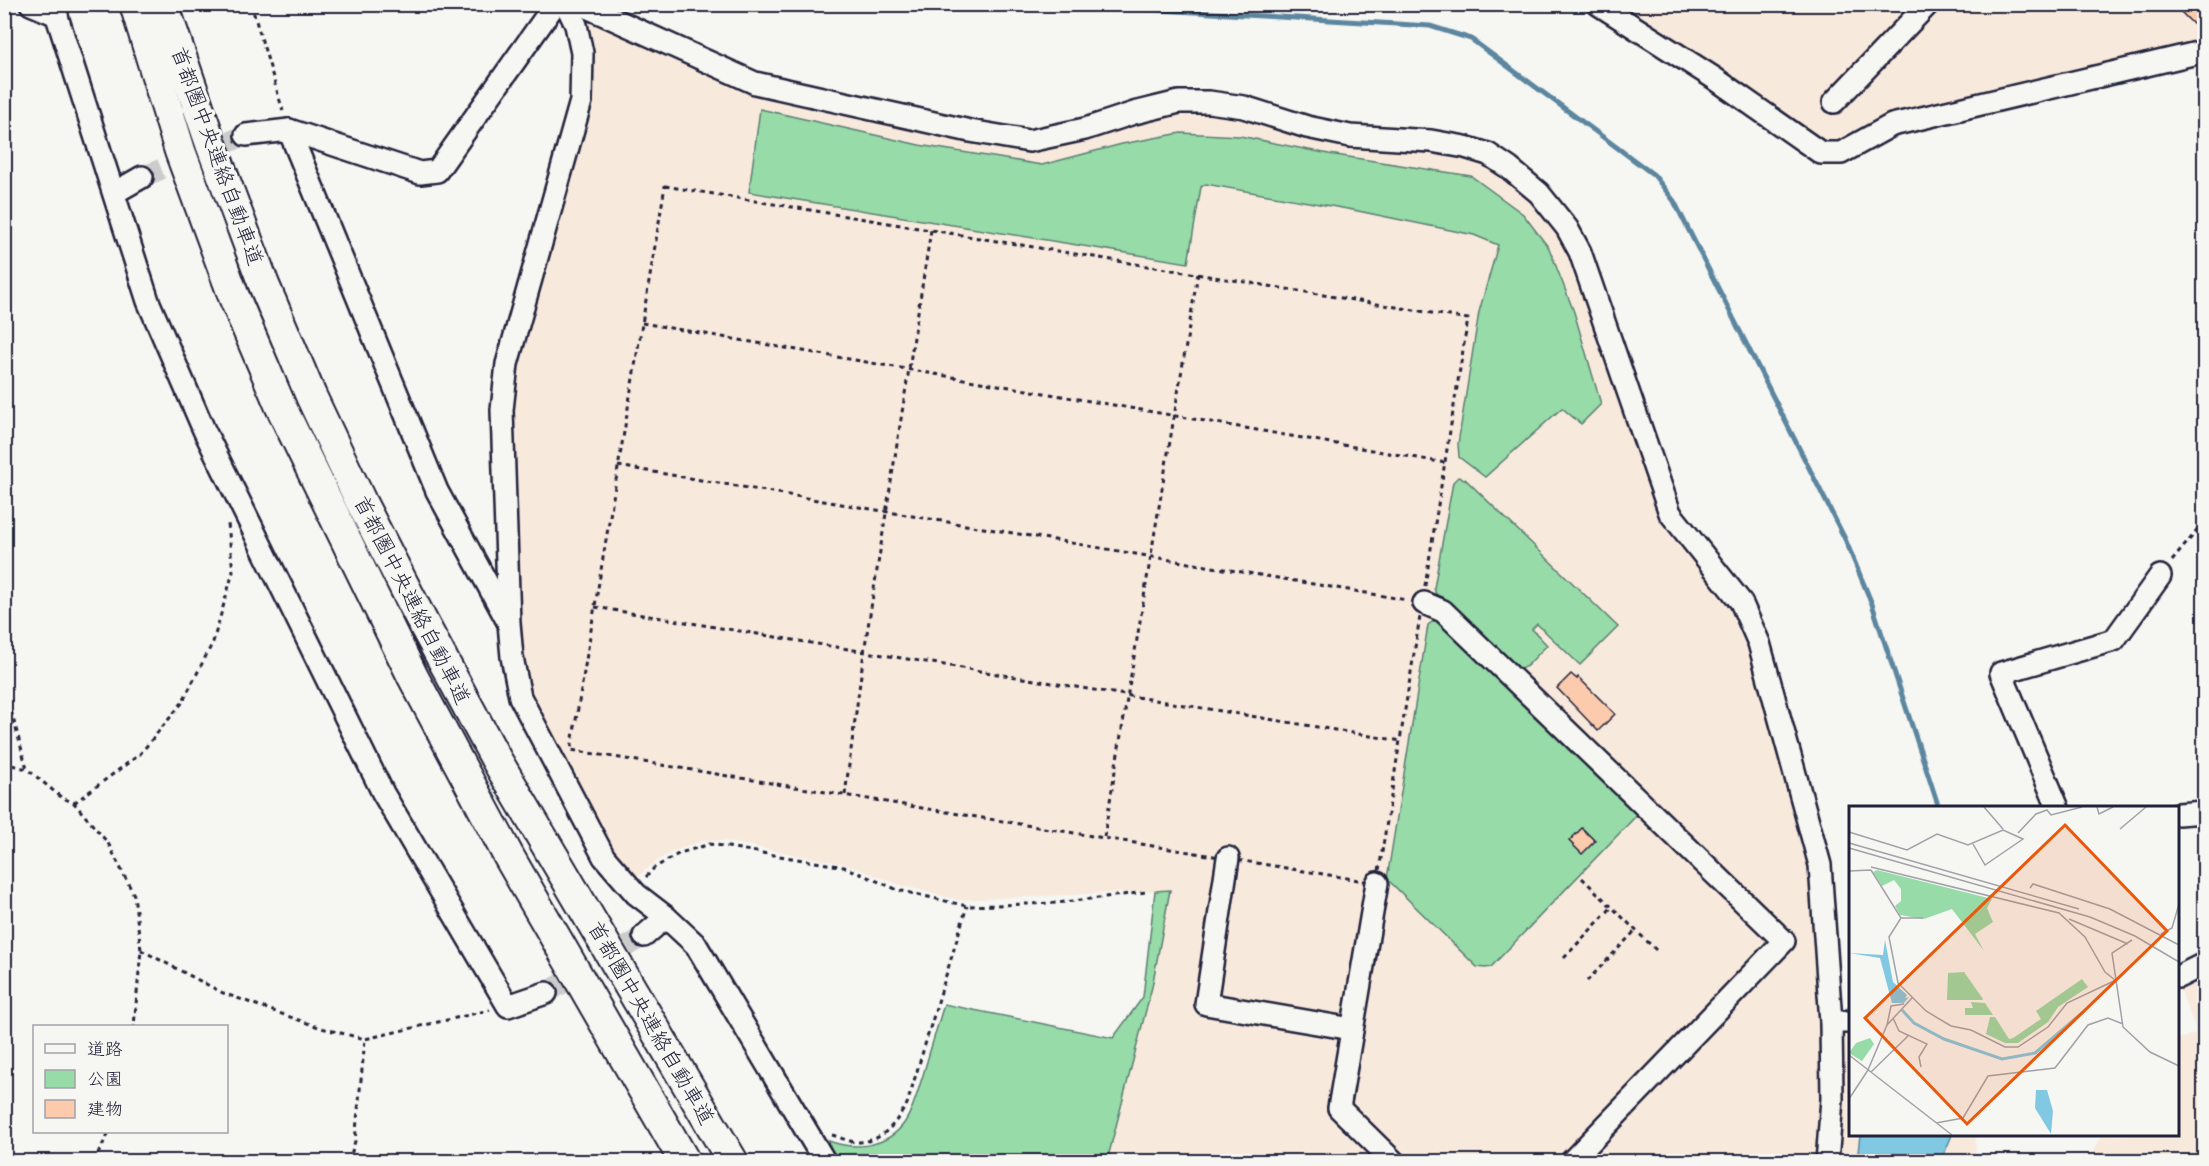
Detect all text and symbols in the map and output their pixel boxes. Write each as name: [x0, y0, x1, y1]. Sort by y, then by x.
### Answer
street label: 首都圏中央連絡自動車道: [161, 42, 271, 271]
street label: 首都圏中央連絡自動車道: [344, 490, 478, 711]
inset map: [1849, 806, 2179, 1136]
street label: 首都圏中央連絡自動車道: [578, 915, 722, 1132]
legend: [33, 1025, 228, 1133]
text: 道路: [87, 1036, 123, 1065]
text: 公園: [87, 1066, 123, 1095]
text: 建物: [87, 1096, 123, 1125]

